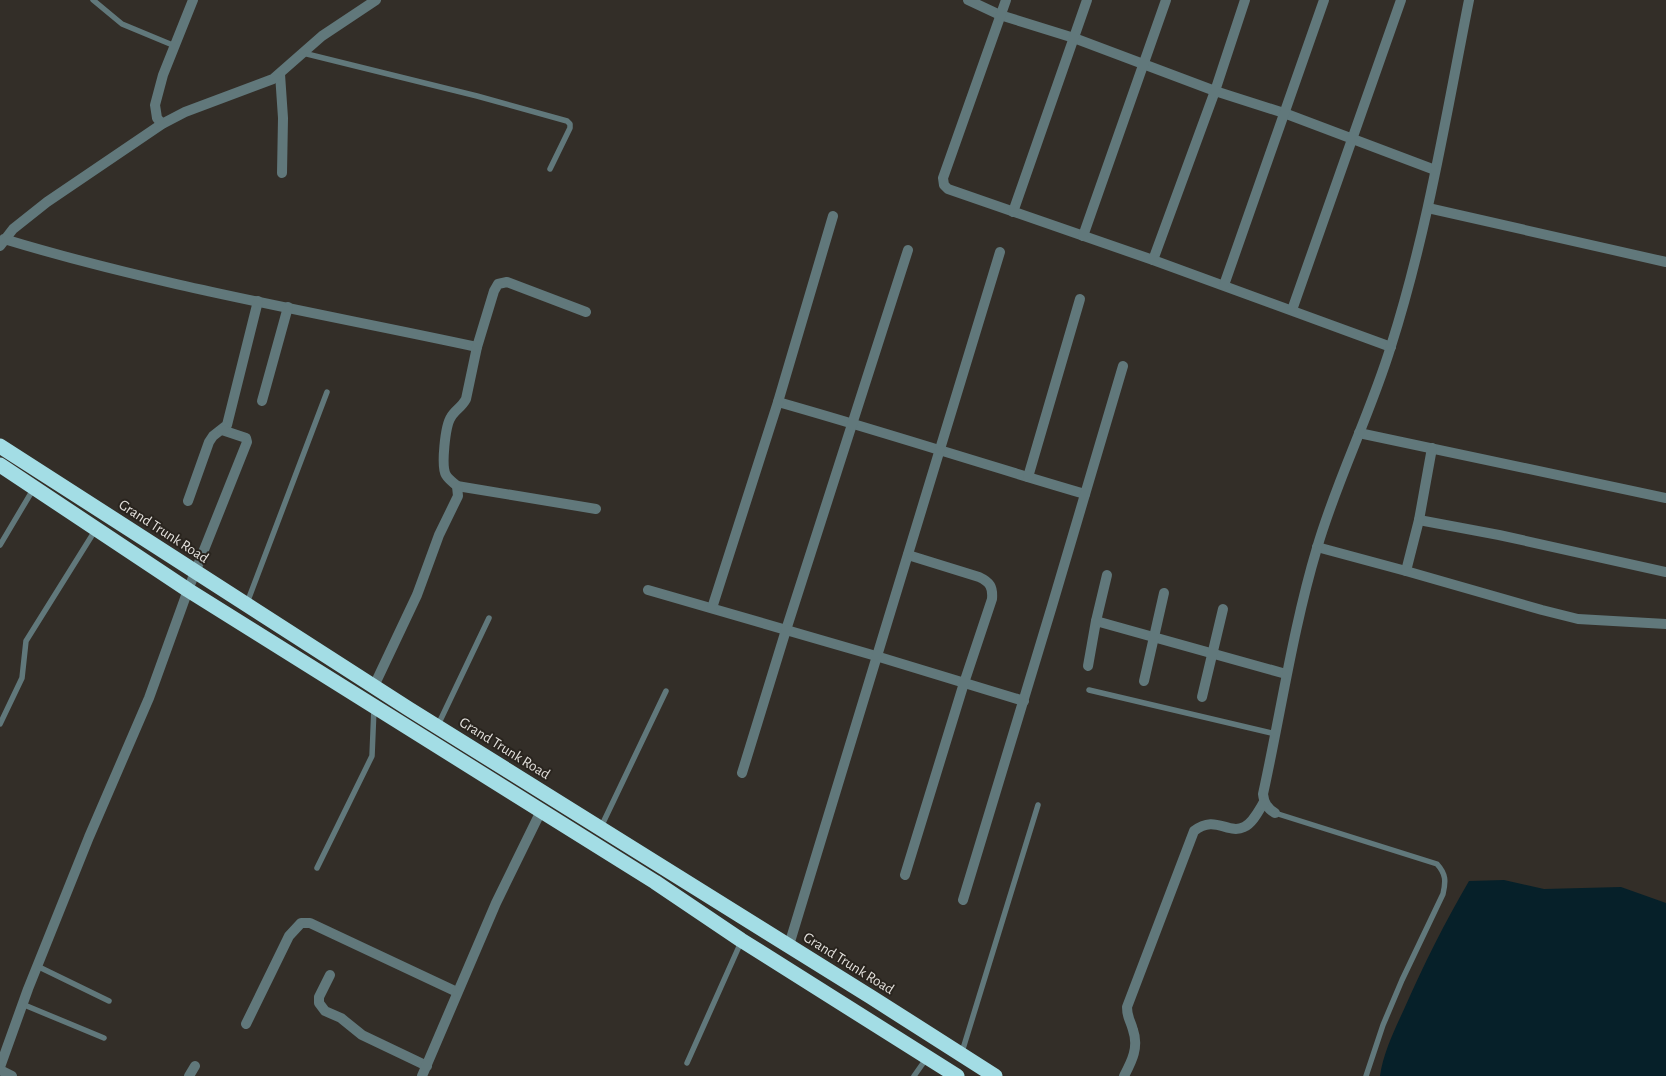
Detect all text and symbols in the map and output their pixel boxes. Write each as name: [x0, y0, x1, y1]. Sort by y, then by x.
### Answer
street label: Grand Trunk Road: [116, 497, 212, 566]
street label: Grand Trunk Road: [457, 715, 553, 782]
street label: Grand Trunk Road: [801, 930, 897, 997]

